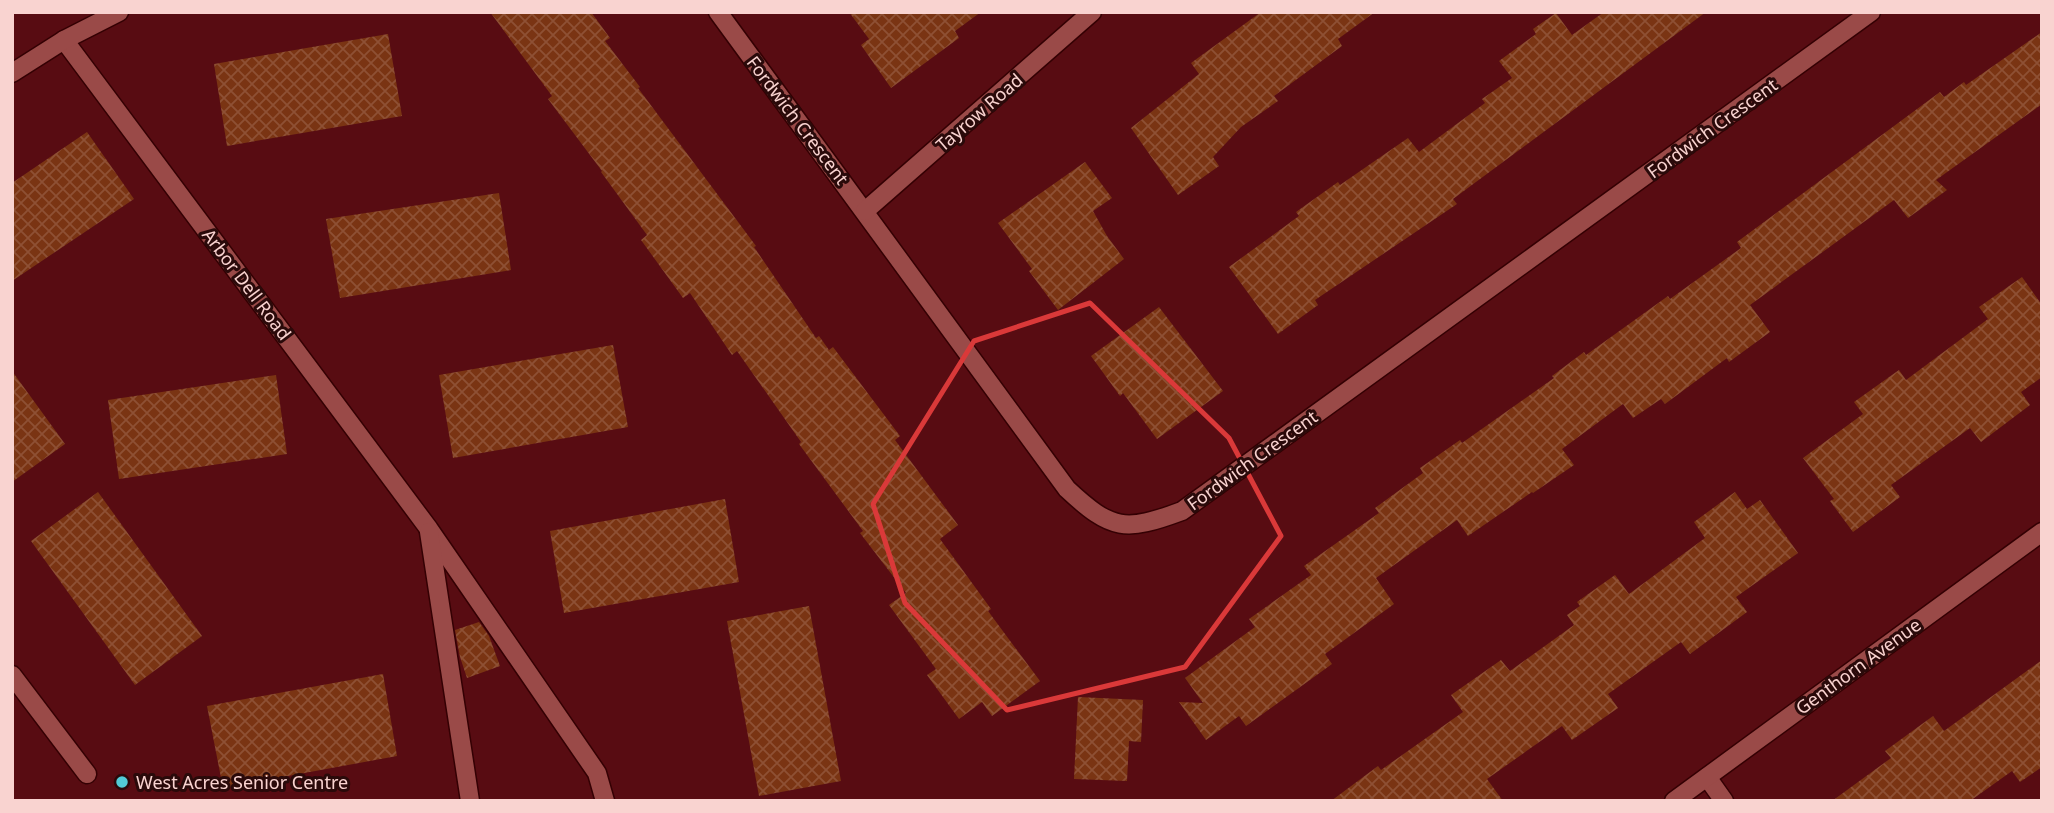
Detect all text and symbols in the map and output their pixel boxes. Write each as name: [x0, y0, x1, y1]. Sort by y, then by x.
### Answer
street label: Fordwich Crescent: [742, 51, 855, 190]
street label: Tayrow Road: [931, 68, 1027, 156]
street label: Fordwich Crescent: [1642, 72, 1782, 183]
street label: Arbor Dell Road: [197, 223, 297, 345]
street label: Fordwich Crescent: [1182, 404, 1322, 515]
street label: Genthorn Avenue: [1791, 612, 1925, 720]
place label: West Acres Senior Centre: [136, 770, 348, 794]
marker: West Acres Senior Centre: [114, 774, 130, 790]

